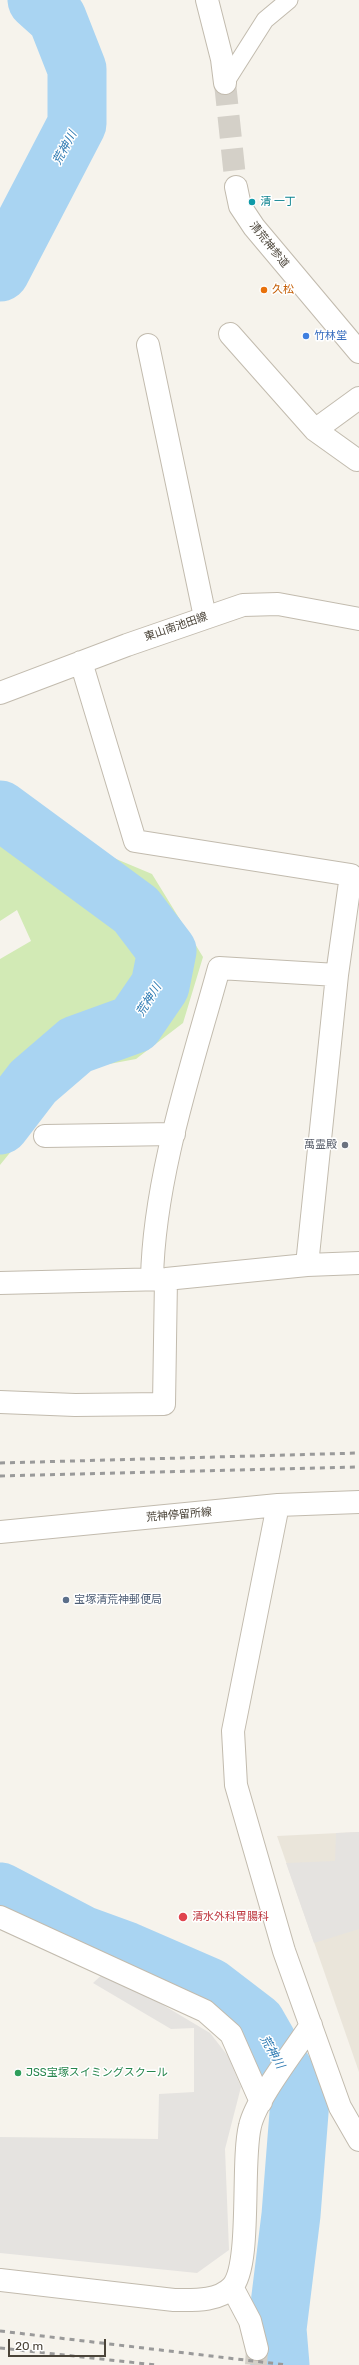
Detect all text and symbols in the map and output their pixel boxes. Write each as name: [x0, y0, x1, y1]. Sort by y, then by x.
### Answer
water label: 荒神川: [50, 129, 80, 167]
place label: 清 一丁: [260, 195, 296, 209]
marker: 清 一丁: [247, 197, 257, 207]
street label: 清荒神参道: [247, 219, 291, 271]
place label: 久松: [272, 283, 294, 297]
marker: 久松: [259, 285, 269, 295]
place label: 竹林堂: [314, 329, 347, 343]
marker: 竹林堂: [301, 331, 311, 341]
street label: 東山南池田線: [143, 610, 209, 644]
water label: 荒神川: [133, 981, 165, 1019]
place label: 萬霊殿: [304, 1138, 337, 1152]
marker: 萬霊殿: [340, 1140, 350, 1150]
street label: 荒神停留所線: [146, 1506, 212, 1524]
place label: 宝塚清荒神郵便局: [74, 1593, 162, 1607]
marker: 宝塚清荒神郵便局: [61, 1595, 71, 1605]
place label: 清水外科胃腸科: [192, 1910, 269, 1924]
marker: 清水外科胃腸科: [177, 1911, 189, 1923]
water label: 荒神川: [257, 2033, 287, 2071]
place label: JSS宝塚スイミングスクール: [26, 2066, 168, 2080]
marker: JSS宝塚スイミングスクール: [13, 2068, 23, 2078]
scale bar: [10, 2331, 108, 2357]
text: 20 m: [15, 2339, 43, 2353]

